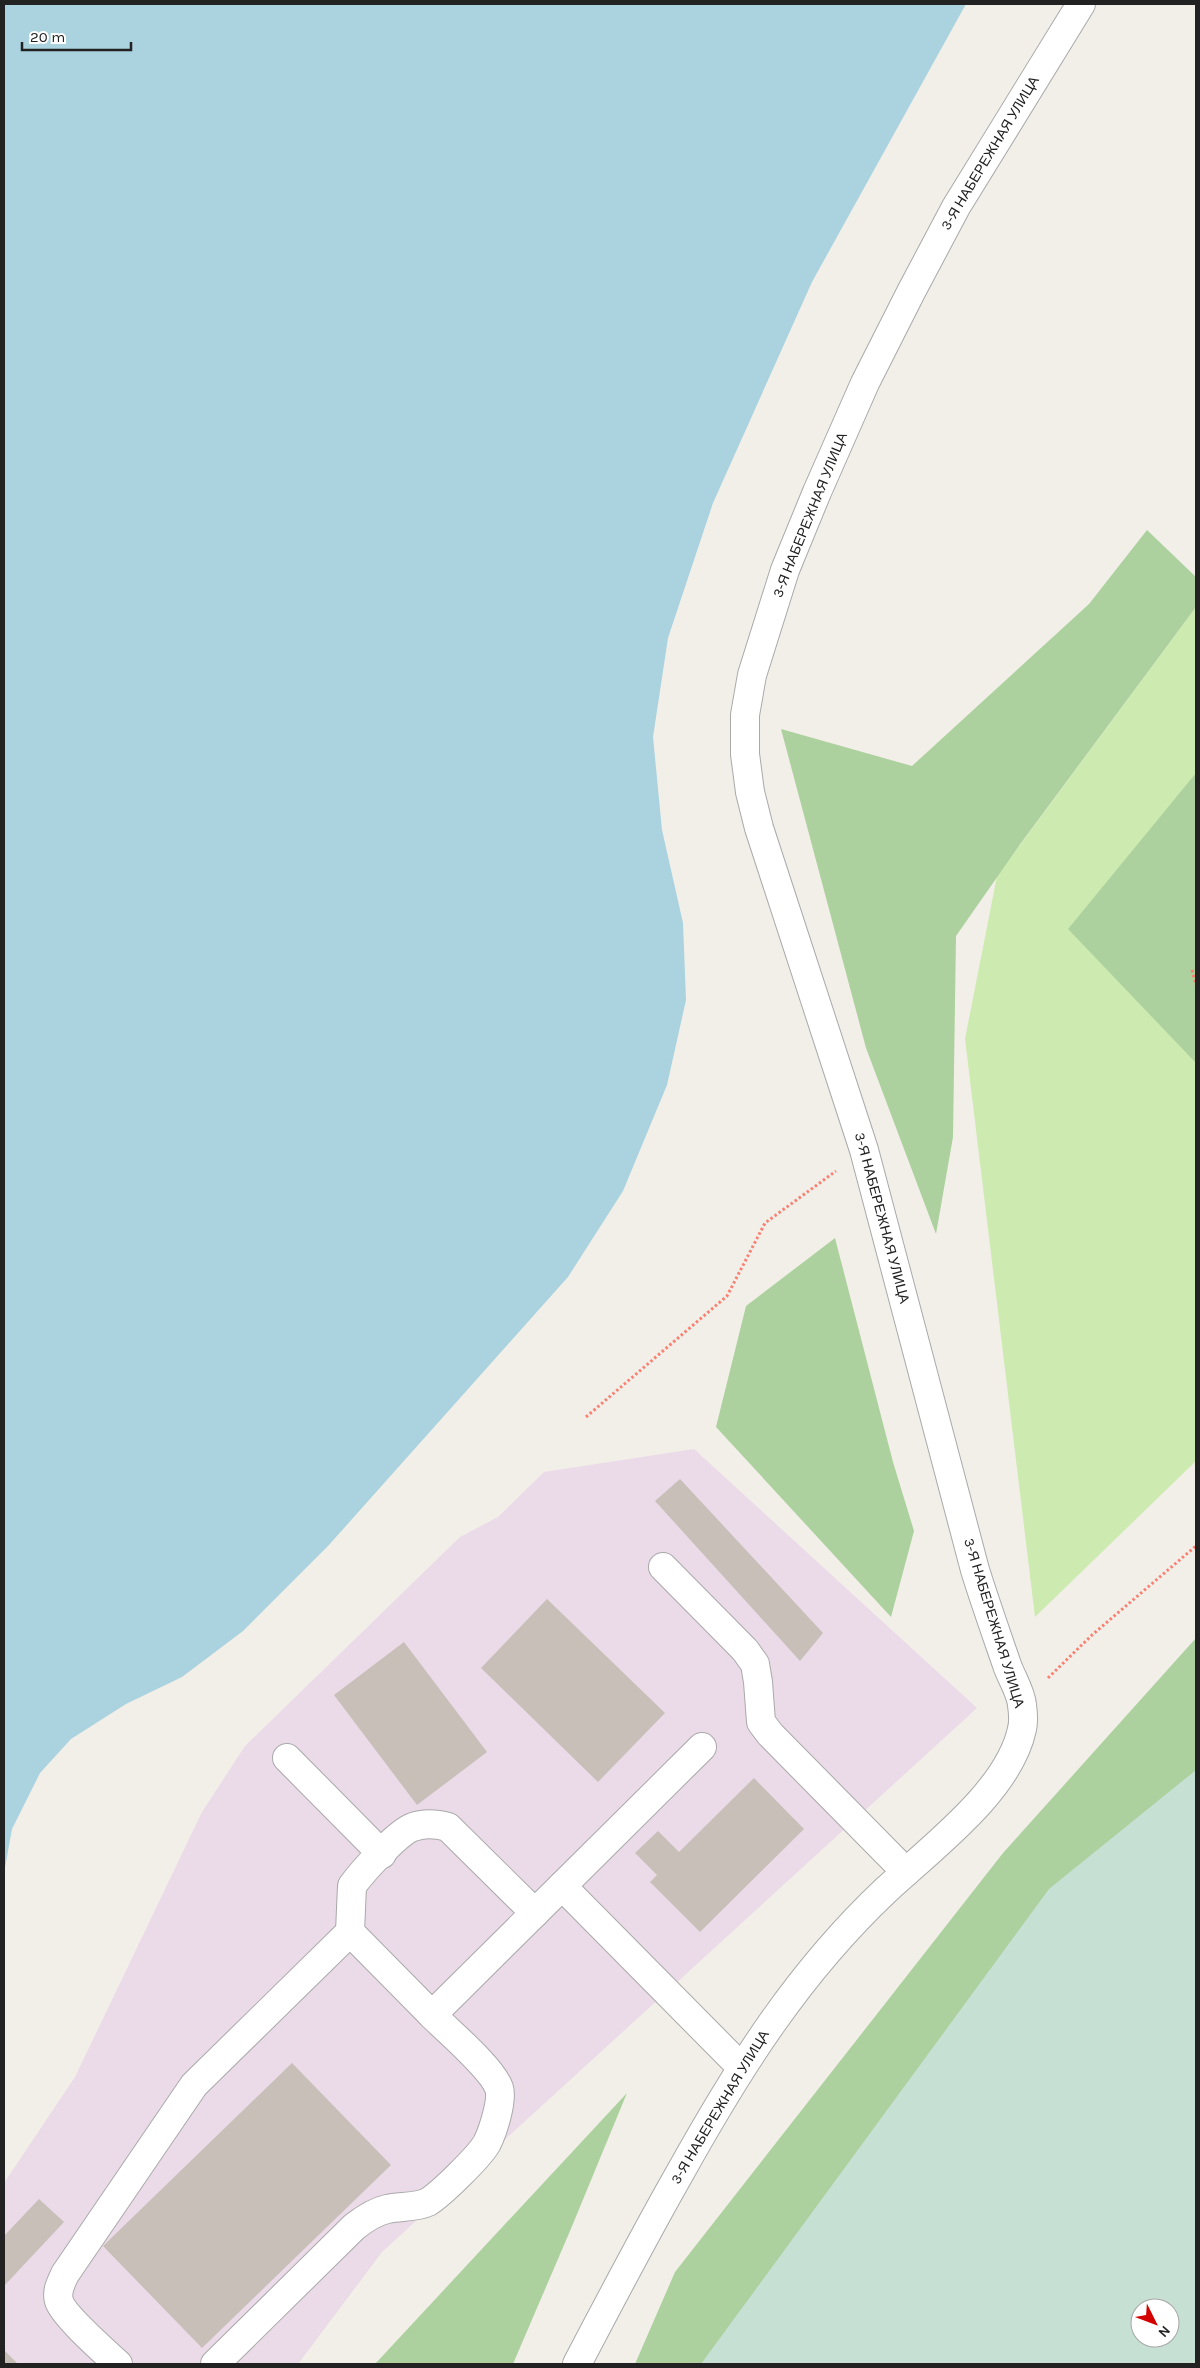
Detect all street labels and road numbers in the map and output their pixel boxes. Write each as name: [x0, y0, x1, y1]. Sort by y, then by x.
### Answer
street label: 3-Я НАБЕРЕЖНАЯ УЛИЦА: [937, 72, 1043, 233]
street label: 3-Я НАБЕРЕЖНАЯ УЛИЦА: [769, 429, 851, 600]
street label: 3-Я НАБЕРЕЖНАЯ УЛИЦА: [851, 1131, 913, 1306]
street label: 3-Я НАБЕРЕЖНАЯ УЛИЦА: [960, 1536, 1028, 1710]
street label: 3-Я НАБЕРЕЖНАЯ УЛИЦА: [667, 2026, 773, 2187]

